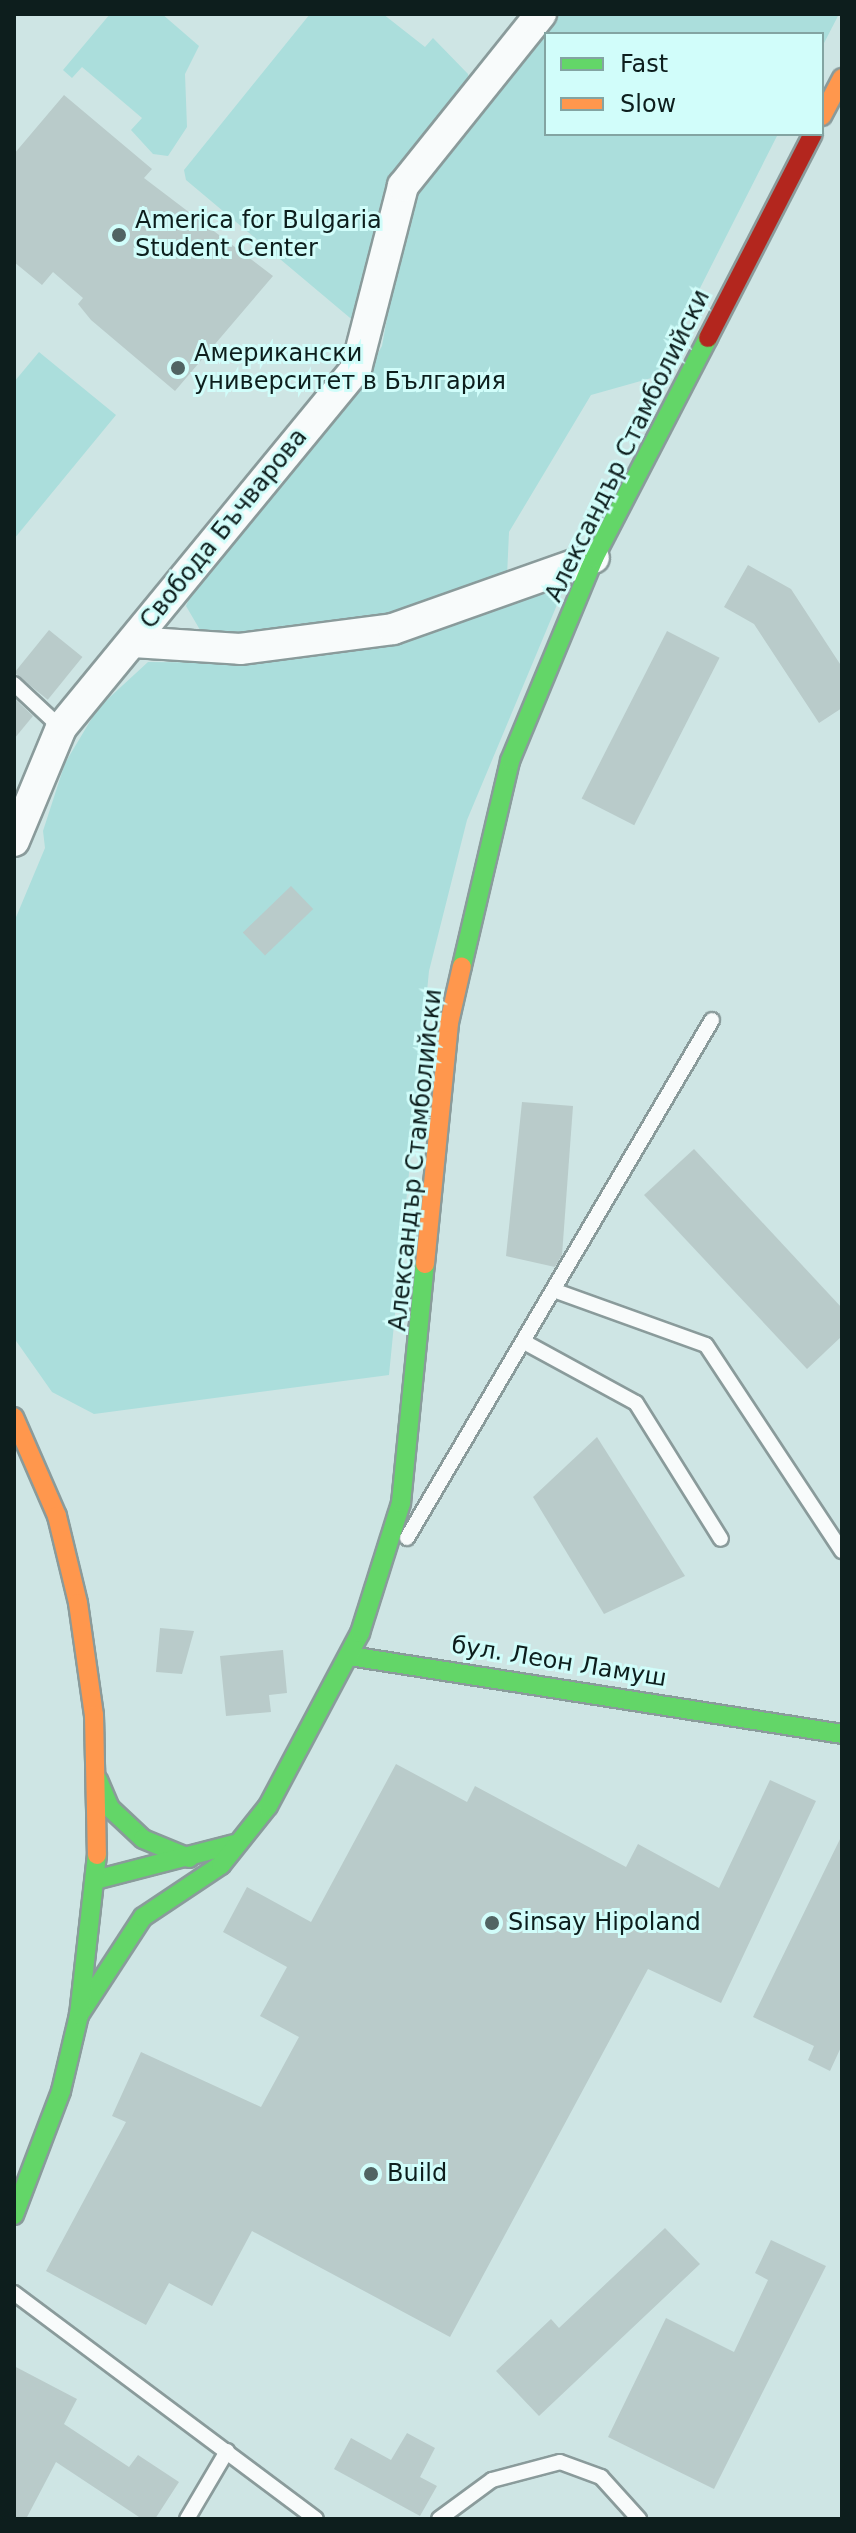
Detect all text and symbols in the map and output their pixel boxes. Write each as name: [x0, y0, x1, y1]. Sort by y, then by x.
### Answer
legend: [544, 32, 824, 136]
text: Fast: [620, 50, 668, 78]
text: Slow: [620, 90, 676, 118]
place label: America for Bulgaria Student Center: [135, 207, 382, 263]
marker: America for Bulgaria Student Center: [110, 226, 128, 244]
street label: Александър Стамболийски: [540, 285, 716, 607]
place label: Американски университет в България: [194, 340, 506, 396]
marker: Американски университет в България: [169, 359, 187, 377]
street label: Свобода Бъчварова: [134, 423, 314, 635]
street label: Александър Стамболийски: [384, 987, 448, 1333]
street label: бул. Леон Ламуш: [449, 1631, 669, 1693]
place label: Sinsay Hipoland: [508, 1909, 701, 1937]
marker: Sinsay Hipoland: [483, 1914, 501, 1932]
place label: Build: [387, 2160, 447, 2188]
marker: Build: [362, 2165, 380, 2183]

